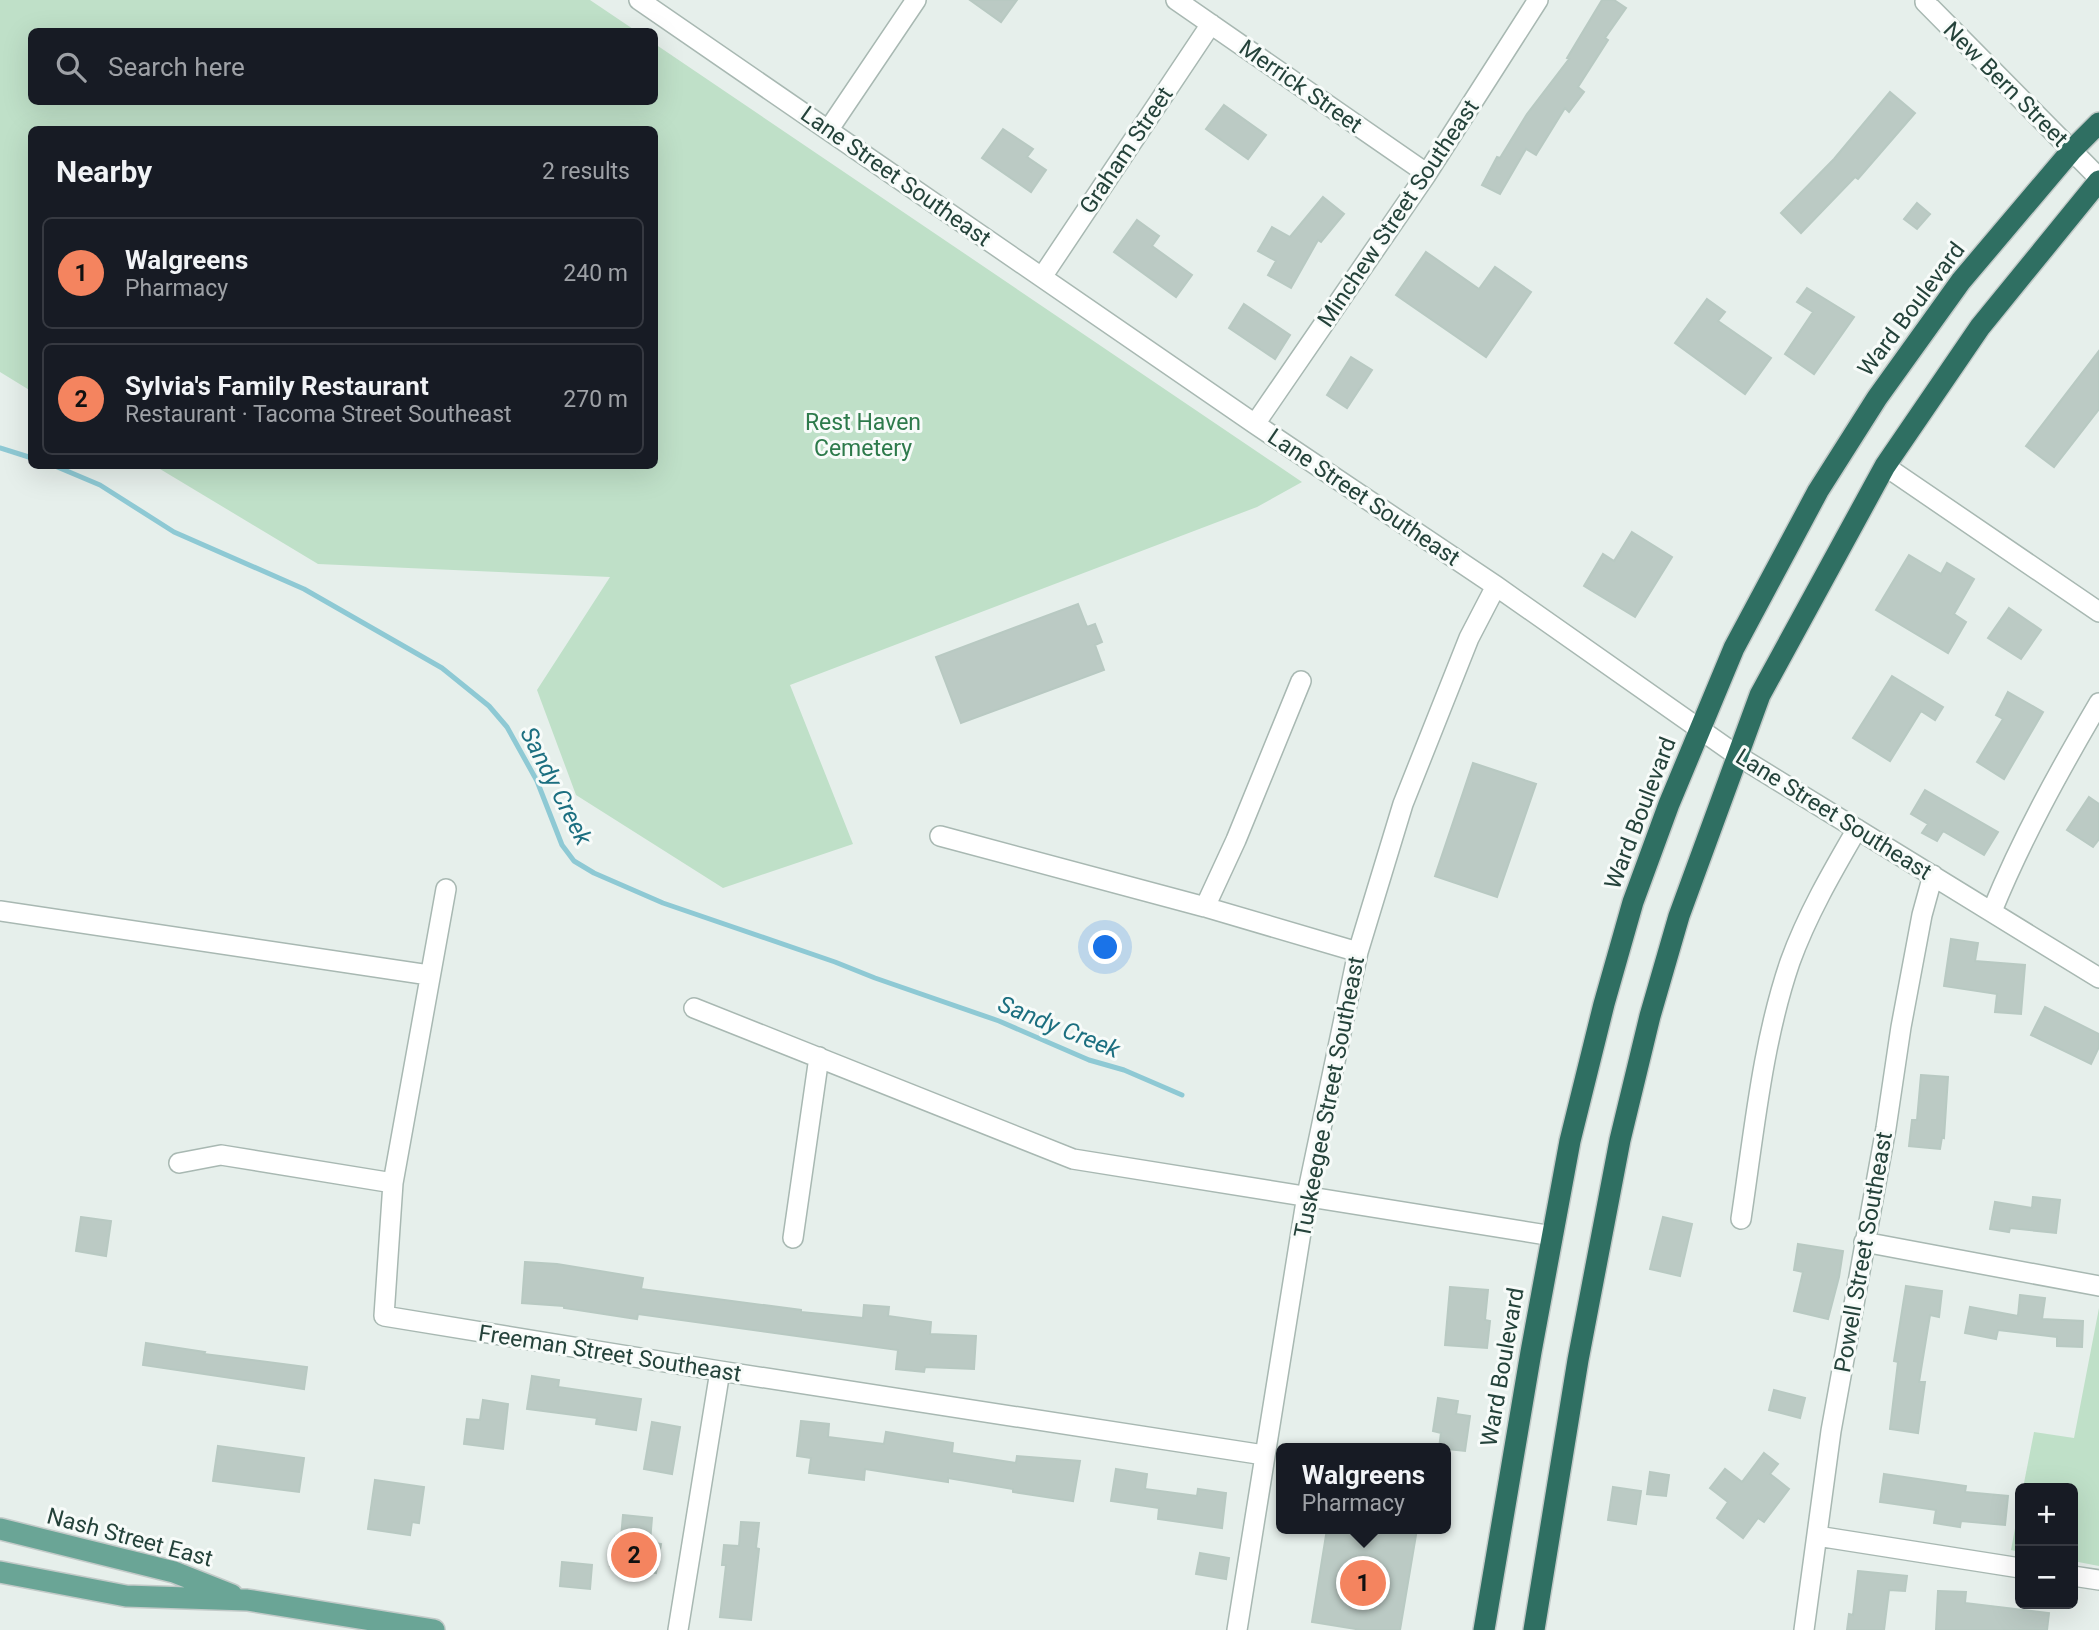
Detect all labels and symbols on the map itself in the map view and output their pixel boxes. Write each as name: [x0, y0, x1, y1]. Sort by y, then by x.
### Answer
street label: New Bern Street: [1938, 16, 2074, 152]
street label: Merrick Street: [1234, 34, 1367, 139]
street label: Graham Street: [1074, 82, 1179, 219]
street label: Minchew Street Southeast: [1312, 94, 1485, 332]
street label: Lane Street Southeast: [796, 101, 996, 252]
street label: Ward Boulevard: [1852, 237, 1971, 382]
park label: Rest Haven Cemetery: [805, 409, 921, 462]
street label: Lane Street Southeast: [1263, 423, 1465, 572]
water label: Sandy Creek: [514, 722, 598, 851]
street label: Ward Boulevard: [1599, 733, 1682, 893]
street label: Lane Street Southeast: [1731, 743, 1937, 886]
your location: [1088, 930, 1122, 964]
street label: Tuskeegee Street Southeast: [1289, 954, 1370, 1240]
water label: Sandy Creek: [994, 990, 1125, 1065]
street label: Powell Street Southeast: [1829, 1130, 1898, 1375]
street label: Ward Boulevard: [1475, 1286, 1530, 1449]
street label: Freeman Street Southeast: [477, 1319, 743, 1388]
street label: Nash Street East: [44, 1502, 216, 1573]
pin: 2: [611, 1529, 657, 1581]
pin: 1: [1340, 1557, 1386, 1609]

